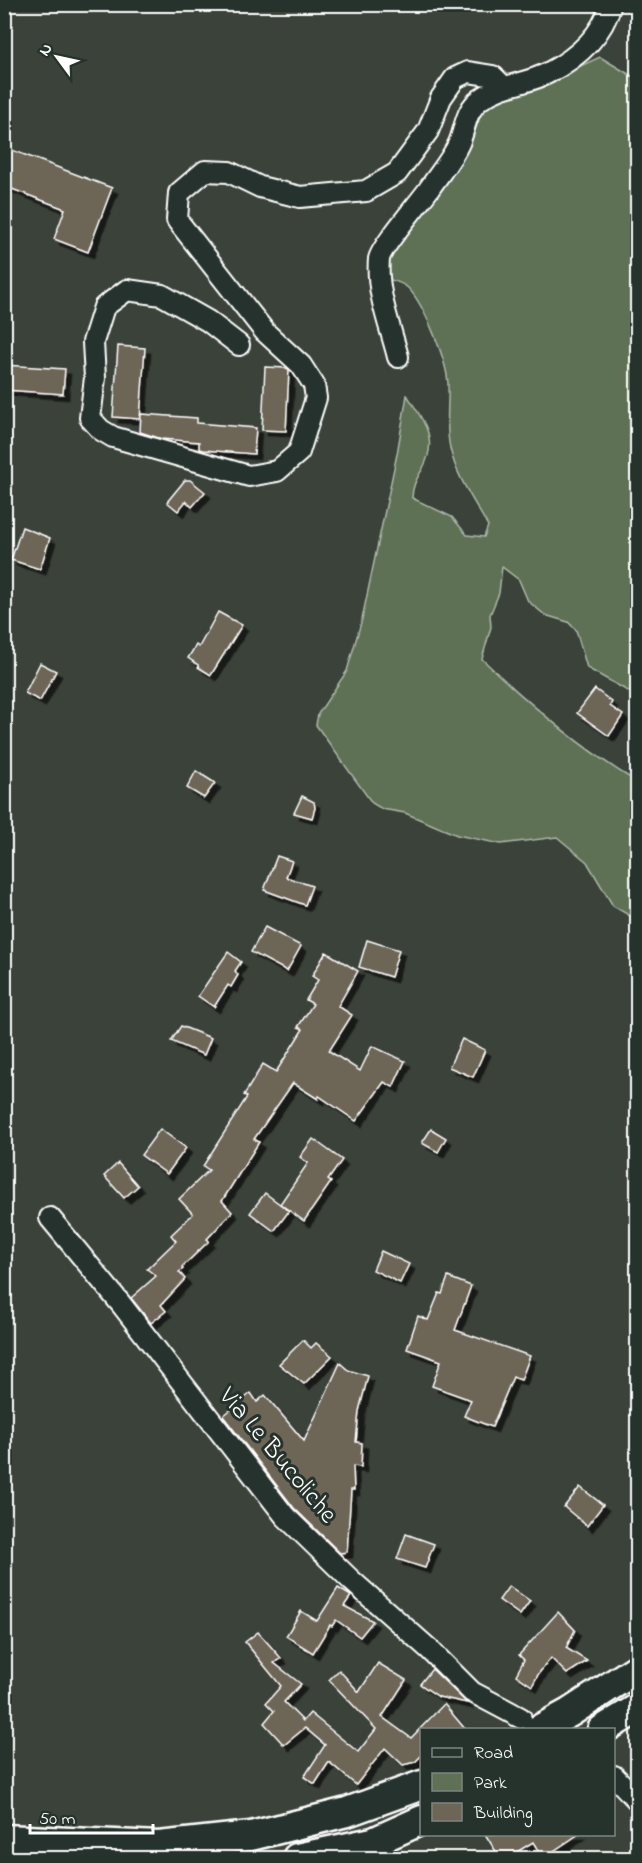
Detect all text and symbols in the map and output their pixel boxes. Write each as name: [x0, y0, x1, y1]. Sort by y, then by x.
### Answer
north arrow: [27, 27, 87, 87]
text: N: [33, 39, 59, 61]
street label: Via Le Bucoliche: [208, 1379, 346, 1533]
legend: [420, 1728, 615, 1836]
text: Road: [474, 1741, 513, 1767]
text: Park: [474, 1771, 507, 1797]
scale bar: [30, 1797, 153, 1835]
text: Building: [473, 1801, 533, 1828]
text: 50 m: [39, 1807, 76, 1833]

